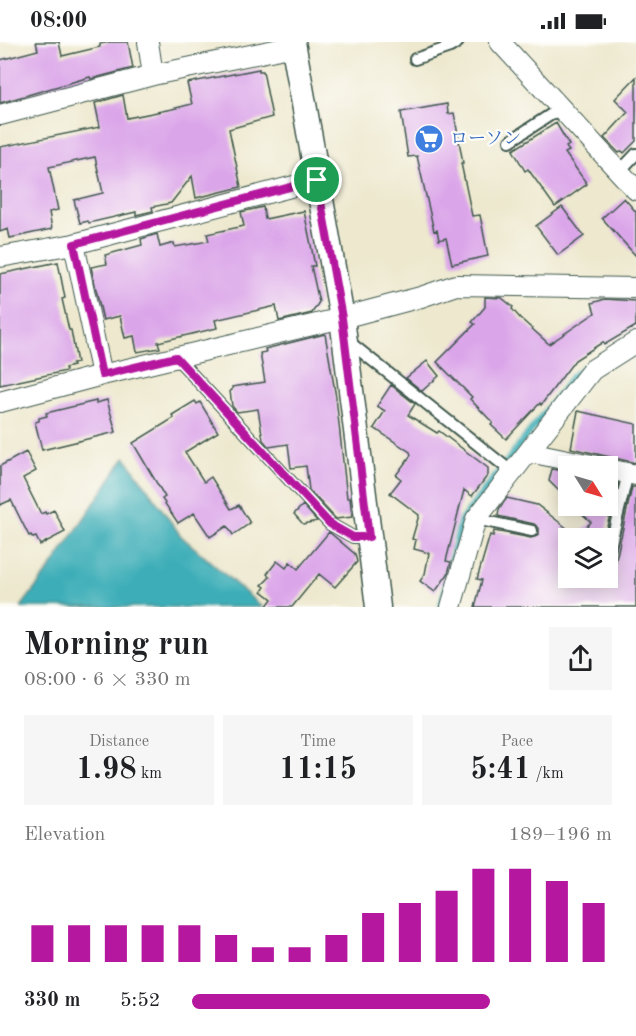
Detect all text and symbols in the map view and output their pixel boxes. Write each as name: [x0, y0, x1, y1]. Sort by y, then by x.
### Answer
text: 08:00: [30, 10, 87, 32]
supermarket icon: ローソン: [413, 123, 445, 155]
place label: ローソン: [450, 130, 521, 148]
pin: [291, 154, 342, 205]
icon: arrive: [300, 163, 333, 196]
north arrow: [558, 456, 618, 516]
map controls: [558, 456, 618, 588]
button: layers: [558, 528, 618, 588]
button: share: [549, 627, 612, 690]
text: Morning run: [24, 629, 209, 662]
text: 08:00 · 6 × 330 m: [24, 670, 191, 690]
text: Distance: [89, 734, 149, 750]
text: Time: [300, 734, 336, 750]
text: Pace: [501, 734, 533, 750]
text: 1.98: [76, 755, 137, 785]
text: 11:15: [279, 755, 357, 785]
text: 5:41: [470, 755, 531, 785]
text: km: [137, 766, 162, 782]
text: /km: [531, 766, 564, 782]
text: Elevation: [24, 825, 105, 845]
text: 189–196 m: [509, 825, 612, 845]
text: 330 m: [24, 991, 80, 1011]
text: 5:52: [120, 991, 160, 1011]

